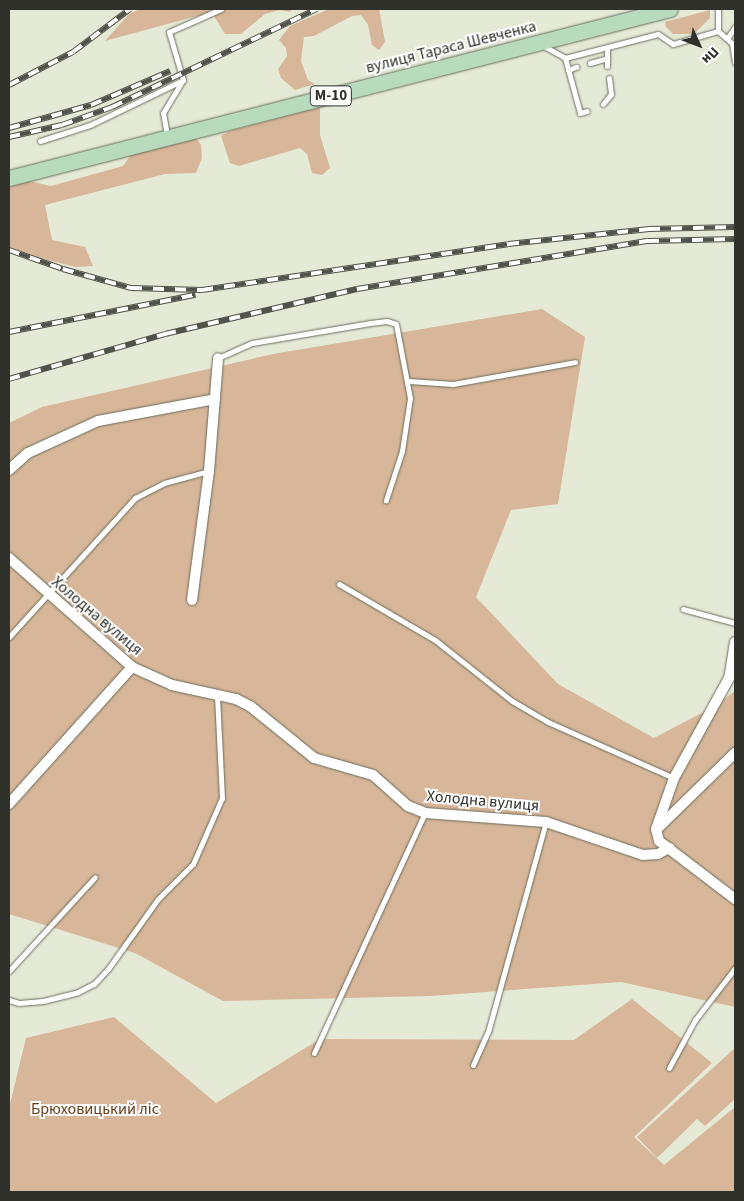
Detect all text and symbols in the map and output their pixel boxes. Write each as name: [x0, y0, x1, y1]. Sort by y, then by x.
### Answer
street label: вулиця Тараса Шевченка: [364, 17, 538, 77]
north arrow: [674, 20, 724, 70]
text: Пн: [697, 42, 723, 68]
road number: М-10: [310, 84, 352, 108]
street label: Холодна вулиця: [48, 572, 146, 660]
street label: Холодна вулиця: [426, 787, 540, 815]
park label: Брюховицький ліс: [31, 1099, 159, 1119]

